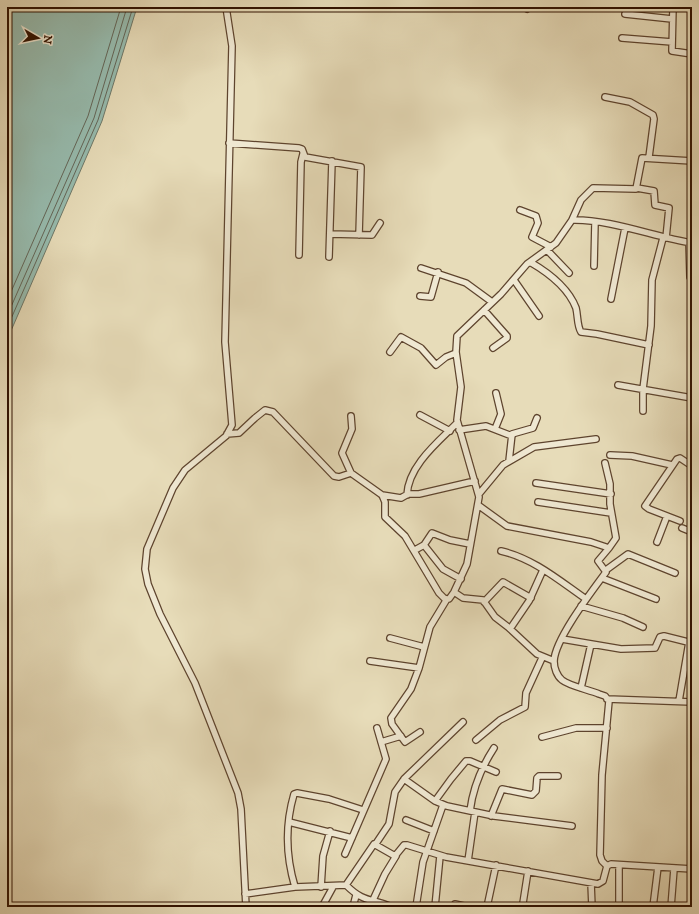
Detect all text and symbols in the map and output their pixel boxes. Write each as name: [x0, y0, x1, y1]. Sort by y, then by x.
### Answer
north arrow: [18, 18, 58, 58]
text: N: [39, 34, 55, 45]

